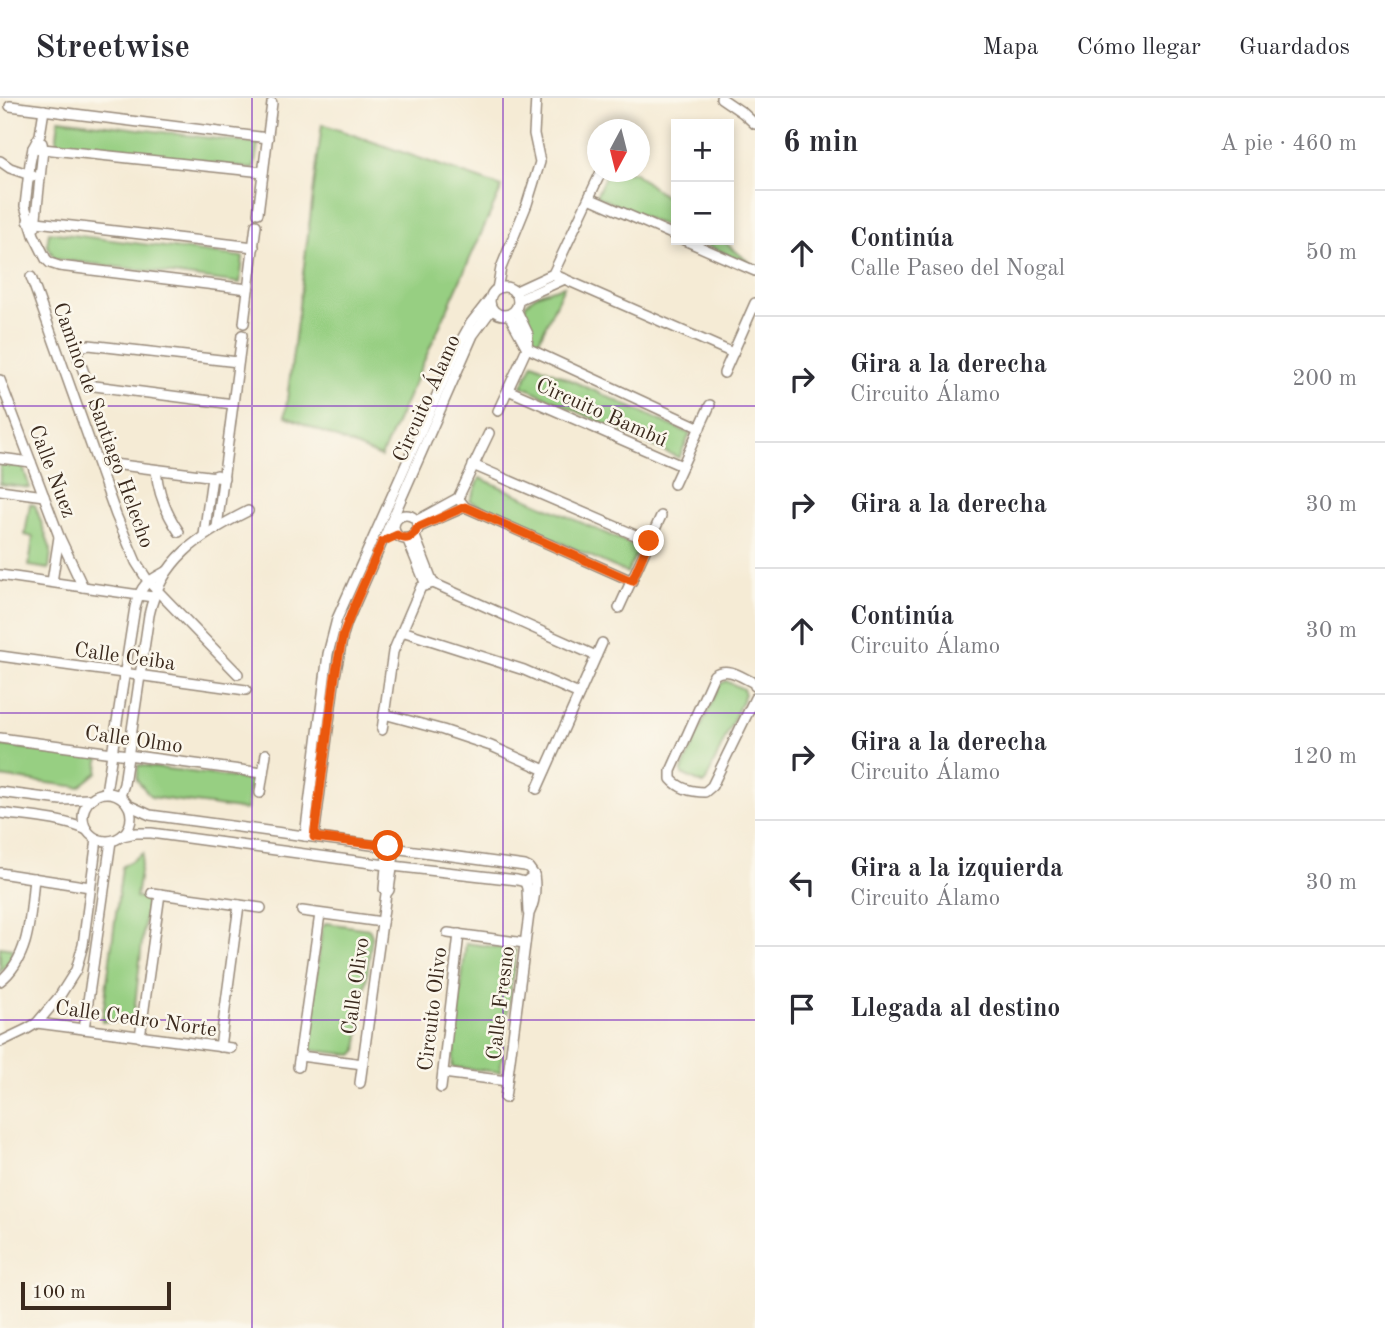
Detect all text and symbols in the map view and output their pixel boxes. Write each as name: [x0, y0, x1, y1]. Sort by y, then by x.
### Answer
text: Streetwise: [35, 32, 190, 65]
text: Mapa: [982, 36, 1039, 60]
text: Cómo llegar: [1077, 36, 1201, 60]
text: Guardados: [1239, 36, 1350, 60]
north arrow: [587, 119, 650, 182]
map controls: [671, 119, 734, 245]
button: +: [671, 119, 734, 182]
text: 6 min: [783, 128, 858, 158]
text: A pie · 460 m: [1220, 132, 1357, 155]
button: −: [671, 182, 734, 245]
text: Continúa: [850, 226, 954, 252]
icon: ahead: [783, 234, 821, 272]
text: 50 m: [1306, 241, 1357, 264]
text: Calle Paseo del Nogal: [850, 257, 1065, 280]
street label: Camino de Santiago Helecho: [48, 300, 157, 551]
street label: Circuito Álamo: [386, 330, 465, 466]
text: Gira a la derecha: [850, 352, 1047, 378]
icon: right: [783, 360, 821, 398]
text: 200 m: [1292, 367, 1357, 390]
street label: Circuito Bambú: [532, 375, 670, 452]
text: Circuito Álamo: [850, 383, 1000, 406]
street label: Calle Nuez: [24, 422, 79, 521]
icon: right: [783, 486, 821, 524]
text: Gira a la derecha: [850, 492, 1047, 518]
text: 30 m: [1306, 493, 1357, 516]
route end: [633, 525, 664, 556]
text: Continúa: [850, 604, 954, 630]
icon: ahead: [783, 612, 821, 650]
text: 30 m: [1306, 619, 1357, 642]
text: Circuito Álamo: [850, 635, 1000, 658]
street label: Calle Ceiba: [73, 640, 177, 675]
street label: Calle Olmo: [83, 723, 184, 758]
text: Gira a la derecha: [850, 730, 1047, 756]
icon: right: [783, 738, 821, 776]
text: 120 m: [1292, 745, 1357, 768]
text: Circuito Álamo: [850, 761, 1000, 784]
route start: [372, 830, 403, 861]
text: Gira a la izquierda: [850, 856, 1063, 882]
icon: left: [783, 864, 821, 902]
text: 30 m: [1306, 871, 1357, 894]
text: Circuito Álamo: [850, 887, 1000, 910]
street label: Calle Olivo: [339, 936, 374, 1036]
street label: Calle Fresno: [484, 945, 519, 1061]
street label: Circuito Olivo: [415, 946, 452, 1072]
icon: arrive: [783, 990, 821, 1028]
text: Llegada al destino: [850, 996, 1060, 1022]
street label: Calle Cedro Norte: [54, 998, 218, 1041]
scale bar: [21, 1279, 172, 1311]
text: 100 m: [32, 1284, 85, 1303]

